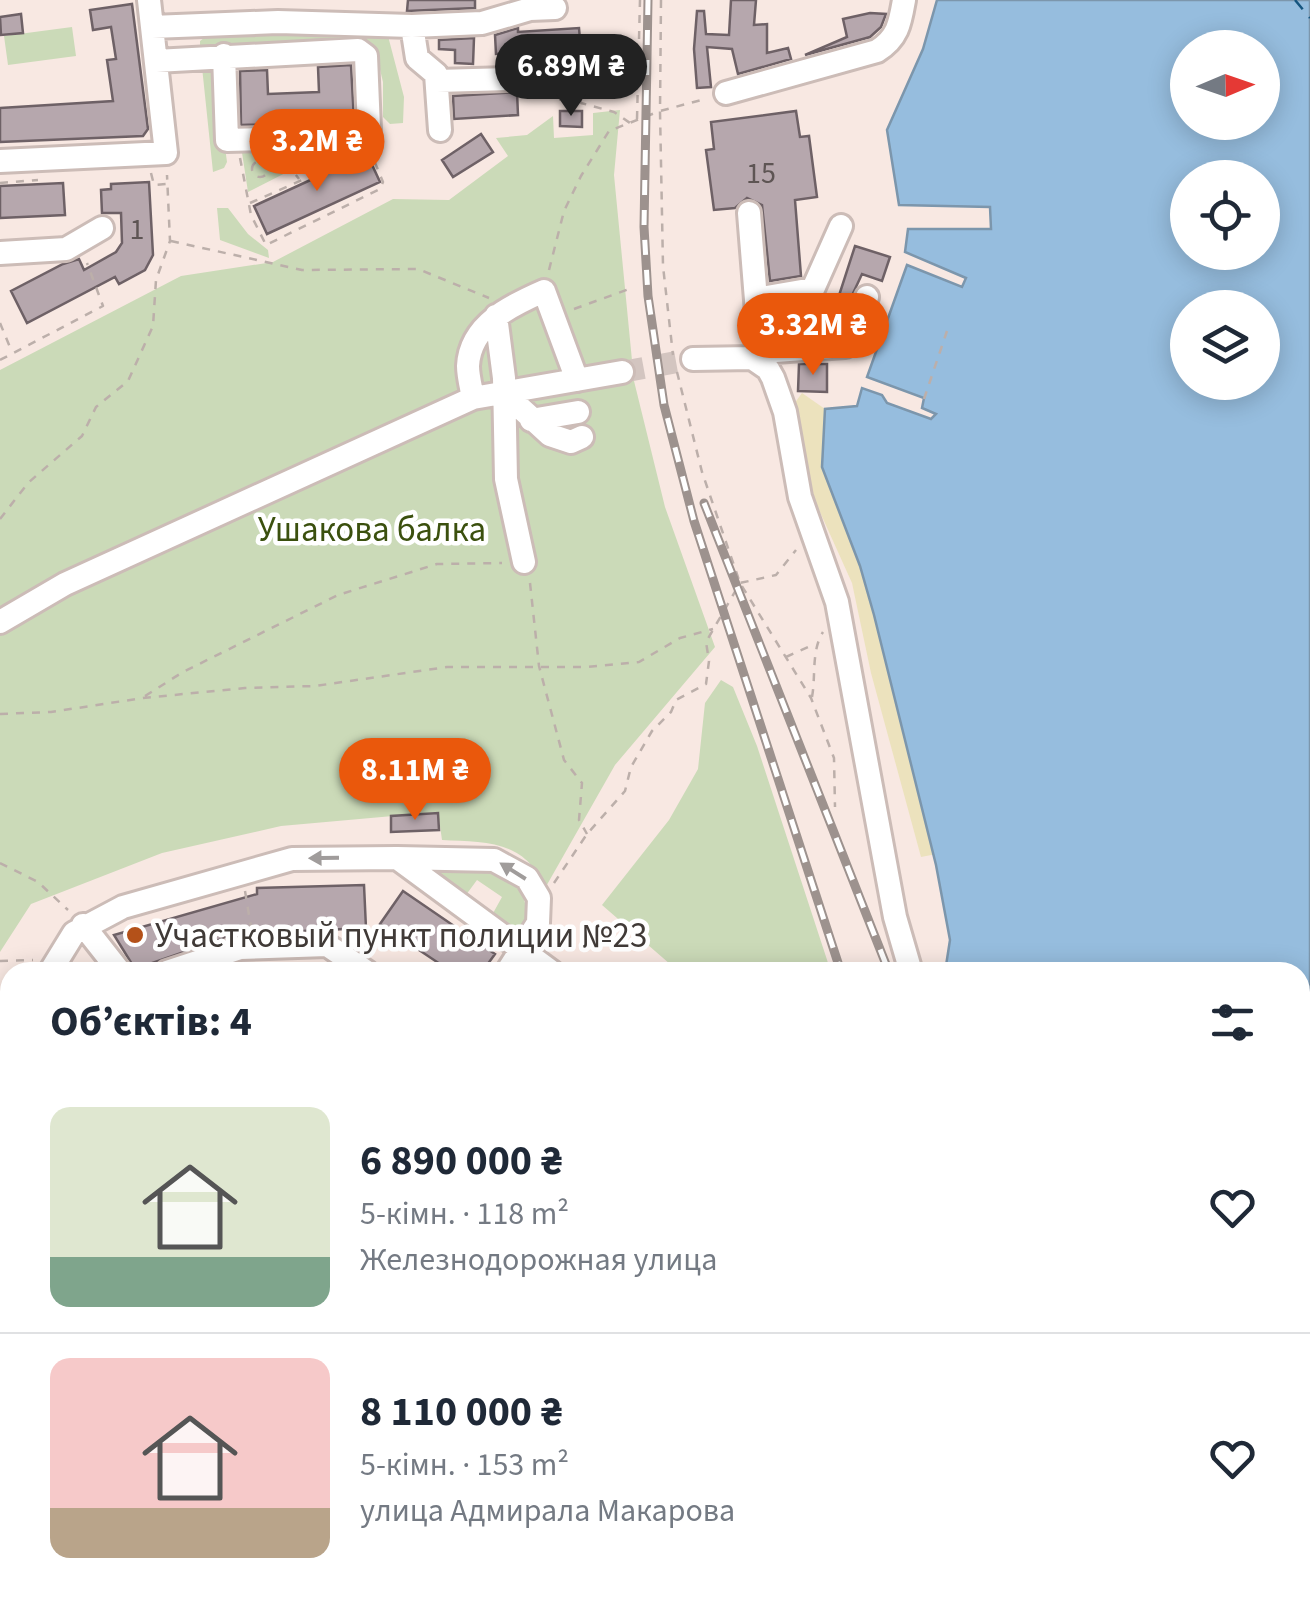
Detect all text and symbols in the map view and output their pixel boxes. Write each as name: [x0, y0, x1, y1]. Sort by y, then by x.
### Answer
north arrow: [1170, 30, 1280, 140]
map controls: [1170, 30, 1280, 400]
pin: 6.89M ₴: [479, 34, 663, 119]
text: 6.89M ₴: [517, 43, 625, 89]
pin: 3.2M ₴: [236, 109, 398, 194]
text: 3.2M ₴: [271, 118, 363, 164]
house number: 15: [746, 152, 776, 195]
button: locate: [1170, 160, 1280, 270]
house number: 1: [130, 208, 144, 251]
button: layers: [1170, 290, 1280, 400]
pin: 3.32M ₴: [721, 293, 905, 378]
text: 3.32M ₴: [759, 302, 867, 348]
park label: Ушакова балка: [258, 505, 486, 555]
pin: 8.11M ₴: [323, 738, 507, 823]
text: 8.11M ₴: [361, 747, 469, 793]
one-way arrow: [307, 851, 339, 867]
one-way arrow: [500, 862, 527, 880]
place label: Участковый пункт полиции №23: [155, 911, 647, 961]
marker: Участковый пункт полиции №23: [124, 924, 146, 946]
text: Об’єктів: 4: [50, 992, 252, 1052]
icon: filters: [1205, 995, 1260, 1050]
text: 6 890 000 ₴: [360, 1131, 563, 1191]
icon: home: [130, 1147, 250, 1267]
icon: heart: [1205, 1180, 1260, 1235]
text: 5-кімн. · 118 m²: [360, 1191, 569, 1237]
text: Железнодорожная улица: [360, 1237, 717, 1283]
text: 8 110 000 ₴: [360, 1382, 563, 1442]
icon: home: [130, 1398, 250, 1518]
icon: heart: [1205, 1431, 1260, 1486]
text: 5-кімн. · 153 m²: [360, 1442, 569, 1488]
text: улица Адмирала Макарова: [360, 1488, 735, 1534]

